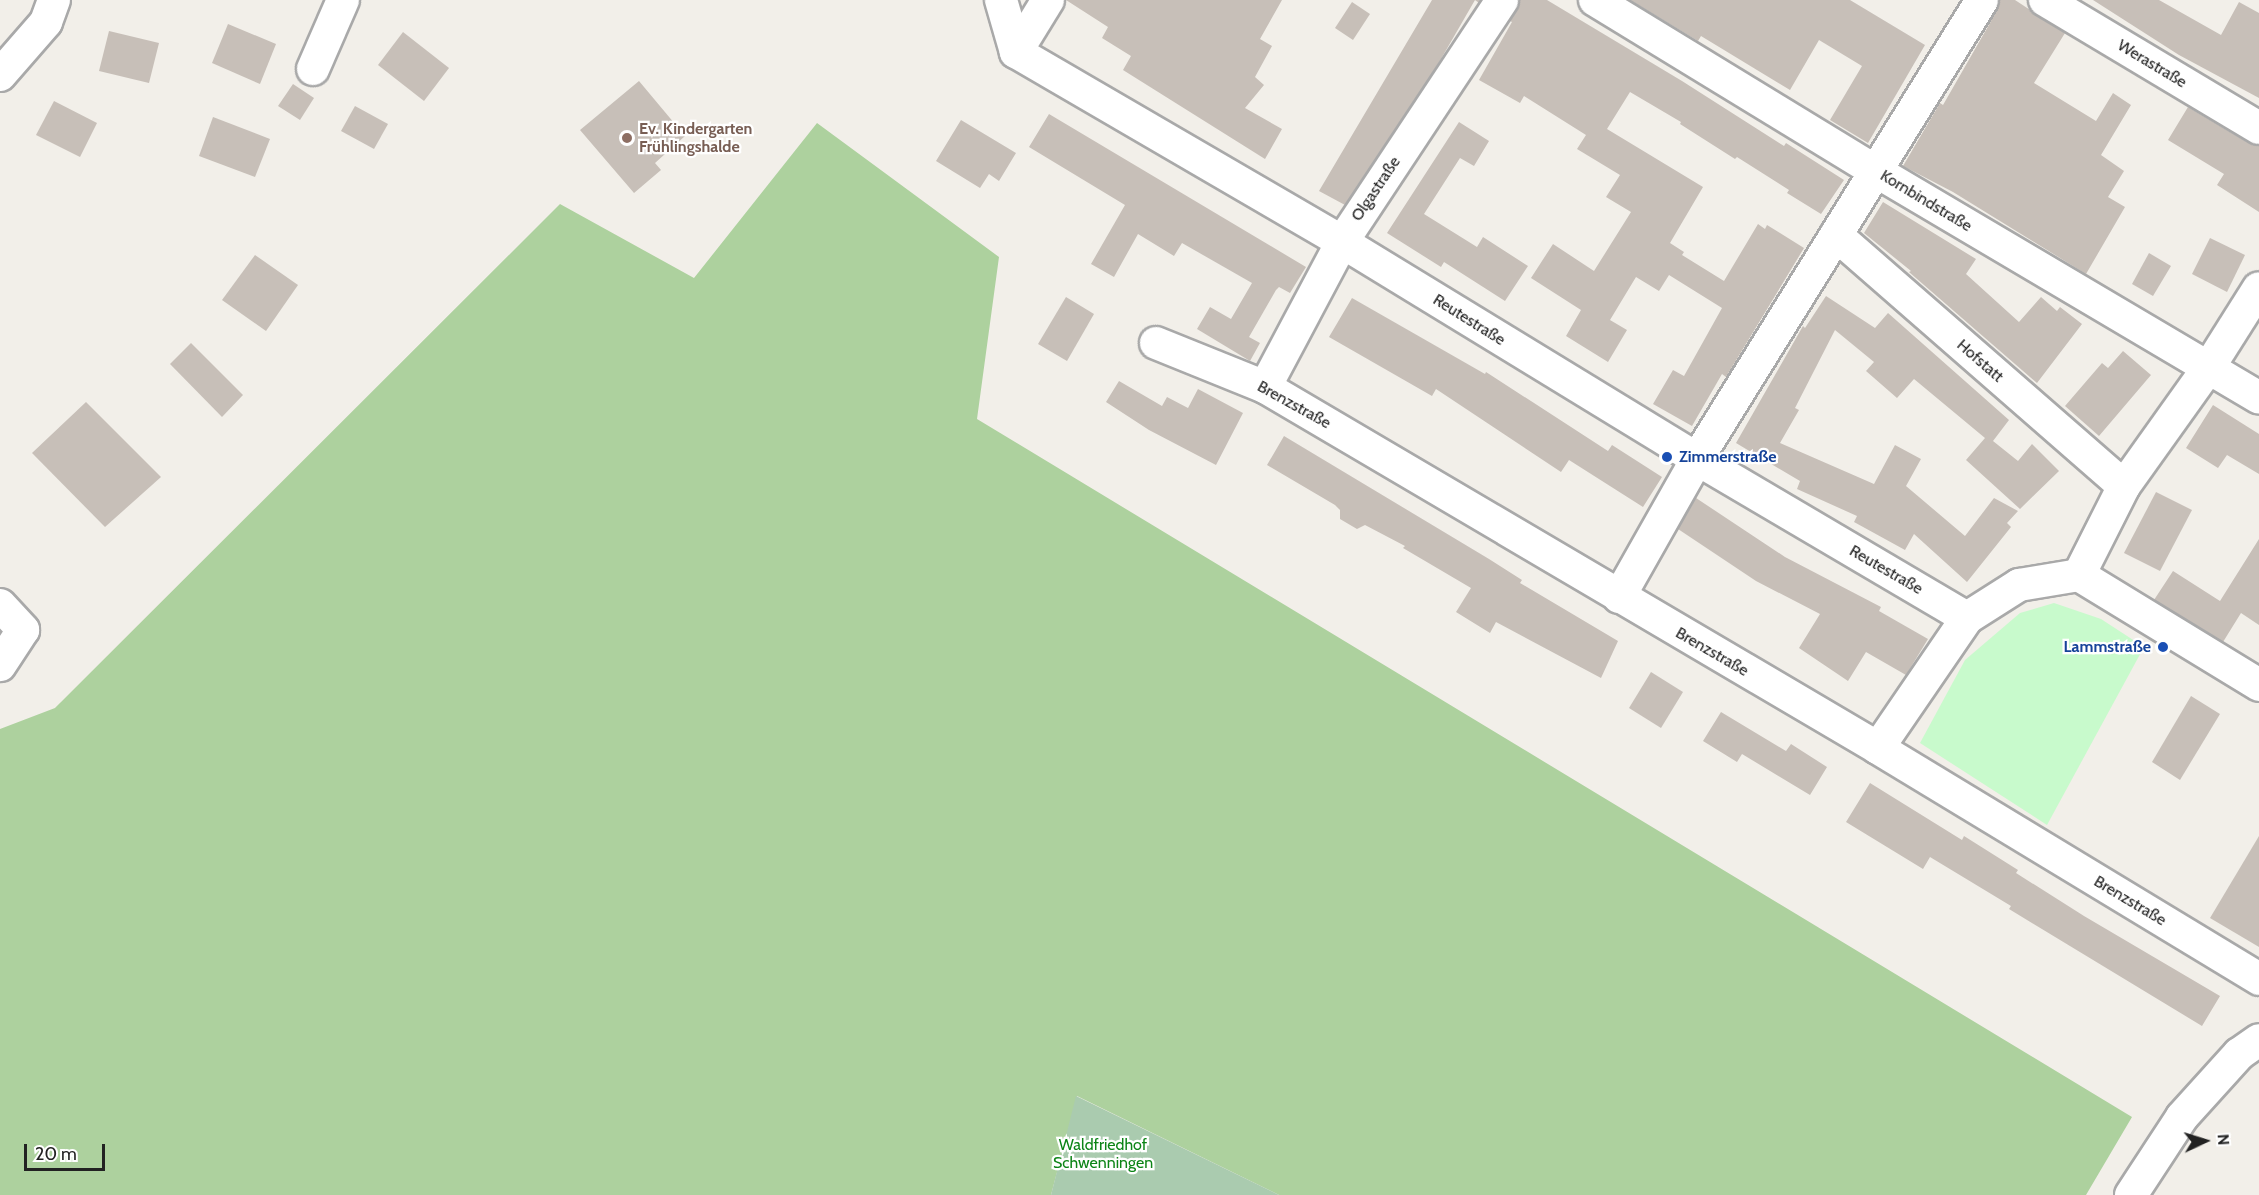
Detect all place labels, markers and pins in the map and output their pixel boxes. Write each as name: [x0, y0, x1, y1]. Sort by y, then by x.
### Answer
place label: Ev. Kindergarten Frühlingshalde: [639, 119, 752, 157]
marker: Ev. Kindergarten Frühlingshalde: [620, 131, 634, 145]
place label: Zimmerstraße: [1679, 447, 1776, 467]
marker: Zimmerstraße: [1660, 450, 1674, 464]
place label: Lammstraße: [2064, 637, 2151, 657]
marker: Lammstraße: [2156, 640, 2170, 654]

